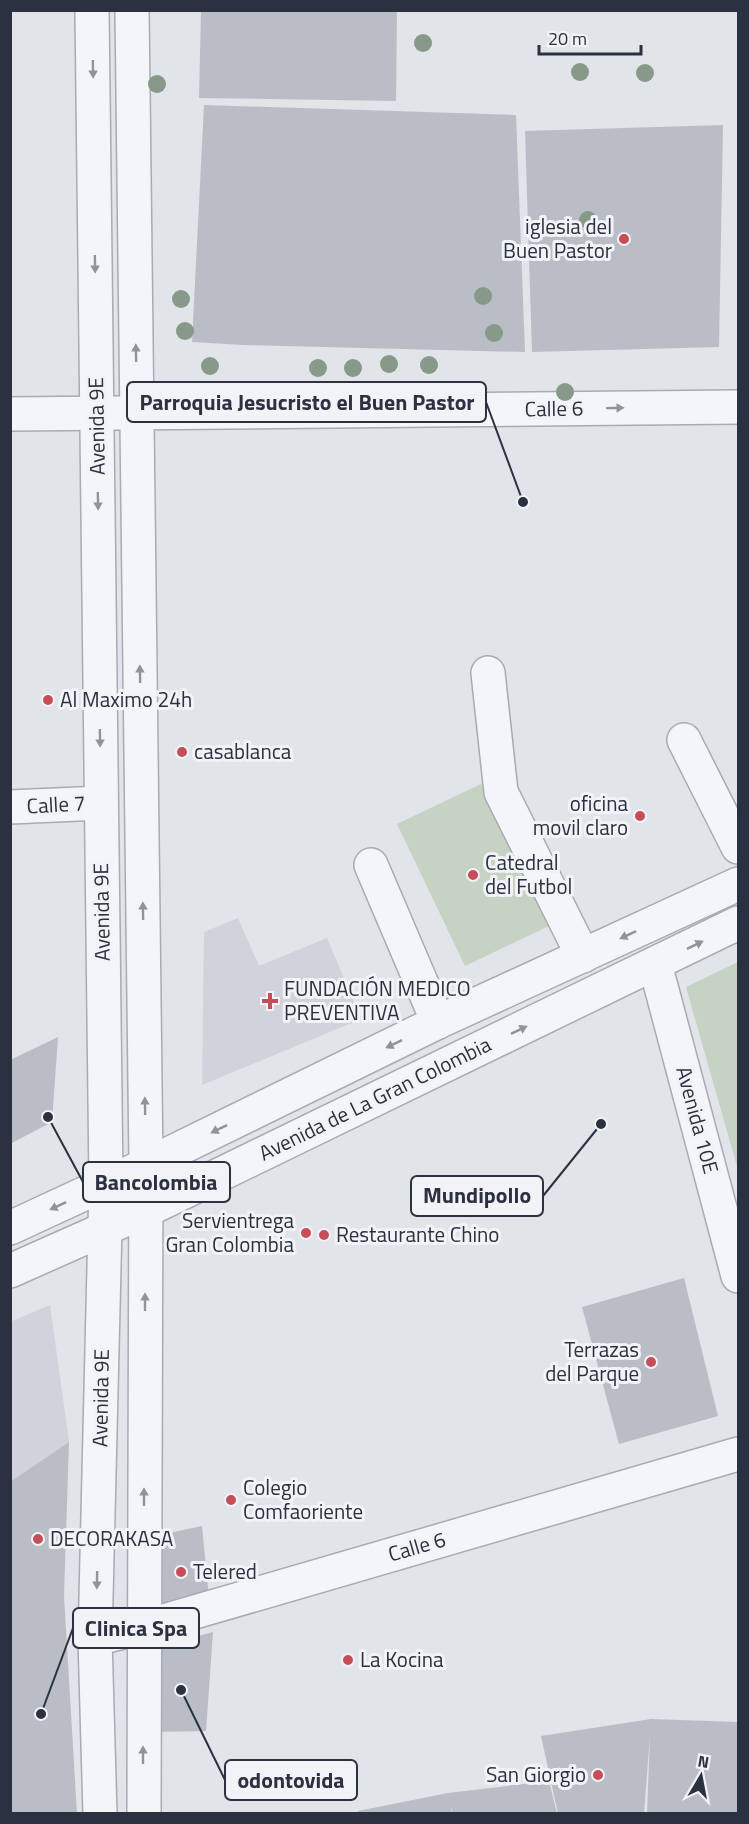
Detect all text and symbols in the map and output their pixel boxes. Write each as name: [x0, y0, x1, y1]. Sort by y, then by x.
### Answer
scale bar: [539, 18, 641, 56]
text: 20 m: [548, 25, 587, 52]
one-way arrow: [88, 59, 98, 78]
place label: iglesia del Buen Pastor: [503, 210, 612, 266]
marker: iglesia del Buen Pastor: [617, 232, 631, 246]
one-way arrow: [90, 254, 100, 273]
one-way arrow: [131, 344, 141, 363]
street label: Avenida 9E: [79, 377, 113, 475]
callout: Parroquia Jesucristo el Buen Pastor: [127, 382, 486, 422]
text: Parroquia Jesucristo el Buen Pastor: [139, 385, 475, 419]
street label: Calle 6: [524, 391, 584, 425]
one-way arrow: [605, 403, 624, 413]
one-way arrow: [93, 491, 103, 510]
one-way arrow: [135, 665, 145, 684]
place label: Al Maximo 24h: [60, 683, 192, 715]
marker: Al Maximo 24h: [41, 693, 55, 707]
one-way arrow: [96, 728, 105, 747]
place label: casablanca: [194, 735, 292, 767]
marker: casablanca: [175, 745, 189, 759]
street label: Calle 7: [26, 786, 86, 822]
place label: oficina movil claro: [533, 787, 628, 843]
marker: oficina movil claro: [633, 809, 647, 823]
place label: Catedral del Futbol: [485, 846, 572, 902]
street label: Avenida 9E: [84, 863, 118, 961]
marker: Catedral del Futbol: [466, 868, 480, 882]
one-way arrow: [138, 902, 148, 921]
one-way arrow: [620, 931, 637, 940]
one-way arrow: [686, 940, 703, 949]
place label: FUNDACIÓN MEDICO PREVENTIVA: [284, 972, 471, 1028]
marker: FUNDACIÓN MEDICO PREVENTIVA: [261, 992, 279, 1010]
one-way arrow: [510, 1025, 528, 1035]
street label: Avenida de La Gran Colombia: [253, 1028, 497, 1168]
one-way arrow: [386, 1039, 403, 1048]
street label: Avenida 10E: [668, 1063, 728, 1177]
one-way arrow: [141, 1097, 150, 1116]
one-way arrow: [210, 1124, 228, 1134]
callout: Bancolombia: [83, 1162, 230, 1202]
text: Bancolombia: [94, 1165, 218, 1199]
callout: Mundipollo: [411, 1176, 543, 1216]
text: Mundipollo: [423, 1178, 531, 1212]
one-way arrow: [49, 1201, 67, 1211]
place label: Servientrega Gran Colombia: [165, 1204, 294, 1260]
place label: Restaurante Chino: [336, 1218, 499, 1250]
marker: Servientrega Gran Colombia: [299, 1226, 313, 1240]
marker: Restaurante Chino: [317, 1228, 331, 1242]
one-way arrow: [140, 1293, 150, 1312]
place label: Terrazas del Parque: [545, 1333, 639, 1389]
street label: Avenida 9E: [83, 1349, 117, 1447]
marker: Terrazas del Parque: [644, 1355, 658, 1369]
place label: Colegio Comfaoriente: [243, 1471, 363, 1527]
one-way arrow: [139, 1488, 149, 1507]
marker: Colegio Comfaoriente: [224, 1493, 238, 1507]
place label: DECORAKASA: [50, 1522, 174, 1554]
street label: Calle 6: [384, 1523, 449, 1570]
marker: DECORAKASA: [31, 1532, 45, 1546]
place label: Telered: [193, 1555, 257, 1587]
marker: Telered: [174, 1565, 188, 1579]
one-way arrow: [92, 1571, 102, 1590]
callout: Clinica Spa: [73, 1608, 199, 1648]
text: Clinica Spa: [85, 1611, 187, 1645]
place label: La Kocina: [360, 1643, 444, 1675]
marker: La Kocina: [341, 1653, 355, 1667]
one-way arrow: [138, 1746, 148, 1765]
north arrow: [671, 1746, 731, 1806]
text: N: [696, 1748, 711, 1774]
place label: San Giorgio: [486, 1758, 586, 1790]
callout: odontovida: [225, 1760, 357, 1800]
text: odontovida: [237, 1763, 345, 1797]
marker: San Giorgio: [591, 1768, 605, 1782]

